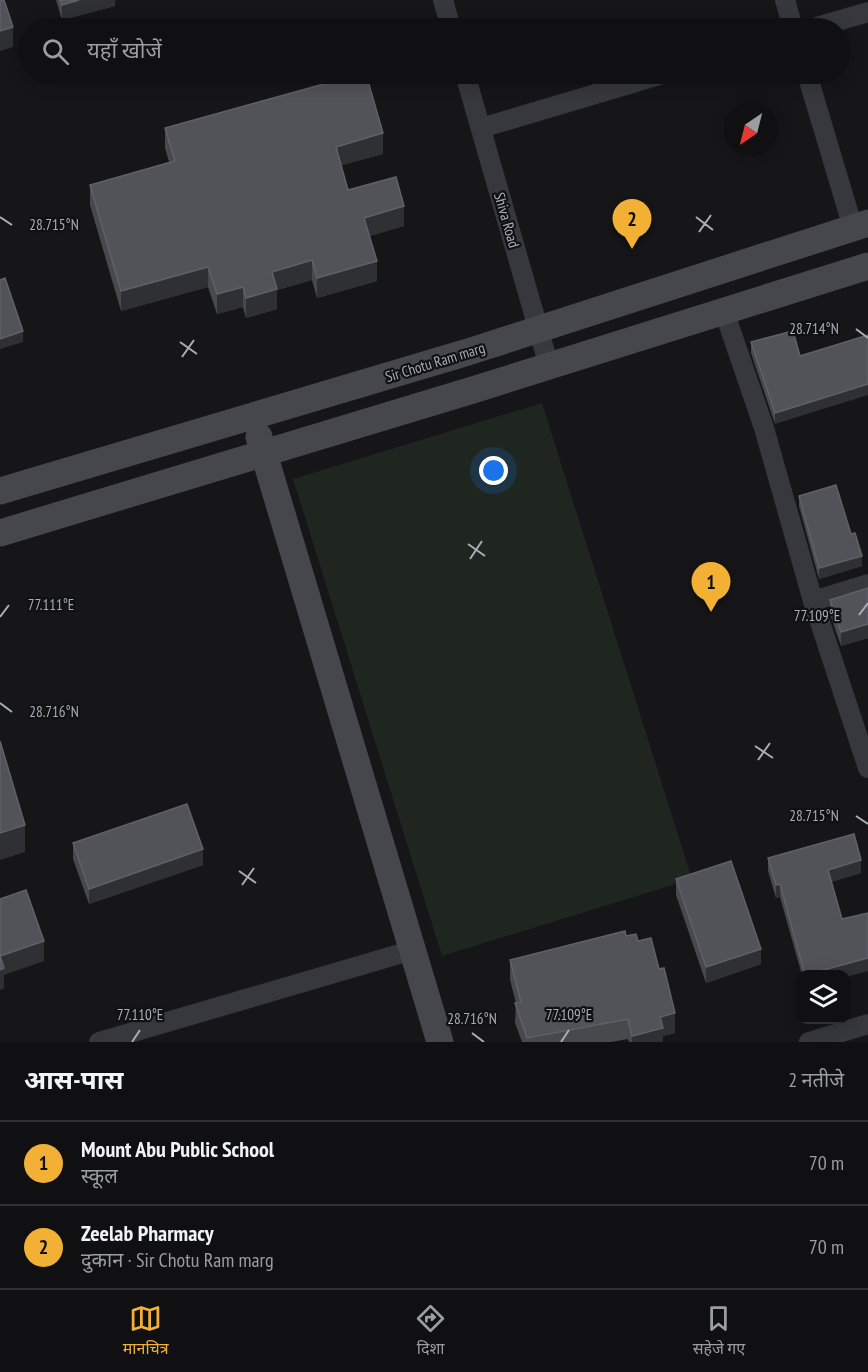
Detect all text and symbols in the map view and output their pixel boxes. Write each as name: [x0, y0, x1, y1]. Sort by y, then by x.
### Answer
search box: [18, 18, 850, 84]
icon: search: [39, 35, 72, 68]
text: यहाँ खोजें: [87, 36, 162, 64]
north arrow: [724, 102, 778, 156]
street label: Shiva Road: [490, 190, 524, 250]
pin: 2: [612, 200, 652, 249]
text: 28.715°N: [29, 215, 79, 234]
text: 28.714°N: [789, 319, 839, 338]
street label: Sir Chotu Ram marg: [383, 338, 487, 386]
your location: [479, 456, 508, 485]
pin: 1: [692, 562, 730, 612]
text: 77.111°E: [28, 595, 74, 614]
text: 77.109°E: [794, 606, 840, 625]
text: 28.716°N: [29, 702, 79, 721]
text: 28.715°N: [789, 806, 839, 825]
map controls: [796, 970, 850, 1024]
button: layers: [796, 970, 850, 1024]
text: 77.110°E: [117, 1005, 163, 1024]
text: 77.109°E: [546, 1005, 592, 1024]
text: 28.716°N: [447, 1009, 497, 1028]
text: आस-पास: [24, 1063, 124, 1096]
text: 2 नतीजे: [788, 1067, 844, 1093]
text: Mount Abu Public School: [81, 1135, 274, 1163]
text: 1: [39, 1150, 48, 1176]
text: 70 m: [809, 1150, 844, 1176]
text: स्कूल: [81, 1163, 118, 1189]
text: Zeelab Pharmacy: [81, 1219, 213, 1247]
text: 2: [39, 1234, 48, 1260]
text: 70 m: [809, 1234, 844, 1260]
text: दुकान · Sir Chotu Ram marg: [81, 1247, 274, 1273]
tab: मानचित्र: [123, 1302, 169, 1361]
tab: दिशा: [414, 1302, 447, 1361]
tab: सहेजे गए: [693, 1302, 745, 1361]

